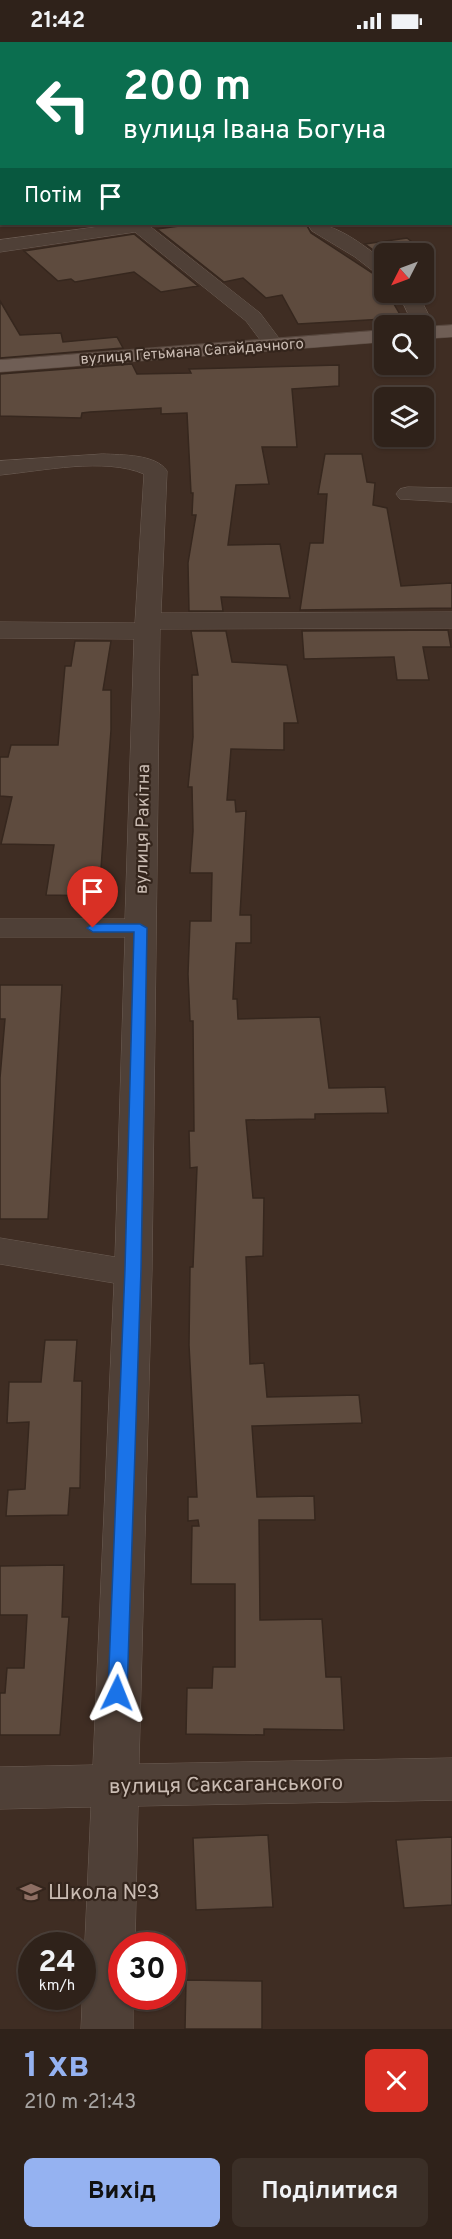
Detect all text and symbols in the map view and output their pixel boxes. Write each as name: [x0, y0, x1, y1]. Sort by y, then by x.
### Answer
text: 21:42: [30, 8, 85, 35]
text: 200 m: [123, 62, 251, 115]
icon: left: [24, 66, 102, 144]
text: вулиця Івана Богуна: [123, 114, 386, 148]
icon: arrive: [94, 180, 127, 213]
text: Потім: [24, 183, 82, 210]
north arrow: [374, 243, 434, 303]
map controls: [374, 243, 434, 447]
button: search: [374, 315, 434, 375]
street label: вулиця Гетьмана Сагайдачного: [80, 335, 304, 370]
button: layers: [374, 387, 434, 447]
street label: вулиця Ракітна: [131, 764, 156, 894]
pin: [67, 866, 118, 928]
icon: arrive: [76, 875, 109, 908]
position arrow: [85, 1661, 149, 1725]
street label: вулиця Саксаганського: [109, 1770, 343, 1801]
school or university icon: Школа №3: [19, 1880, 43, 1904]
place label: Школа №3: [48, 1880, 160, 1907]
speed limit sign: 30: [108, 1932, 186, 2010]
text: 24: [38, 1945, 76, 1982]
text: km/h: [39, 1977, 75, 1996]
text: 1 хв: [24, 2044, 90, 2090]
button: close: [365, 2049, 428, 2112]
text: 210 m · 21:43: [24, 2090, 136, 2116]
button: Вихід: [24, 2158, 220, 2227]
button: Поділитися: [232, 2158, 428, 2227]

